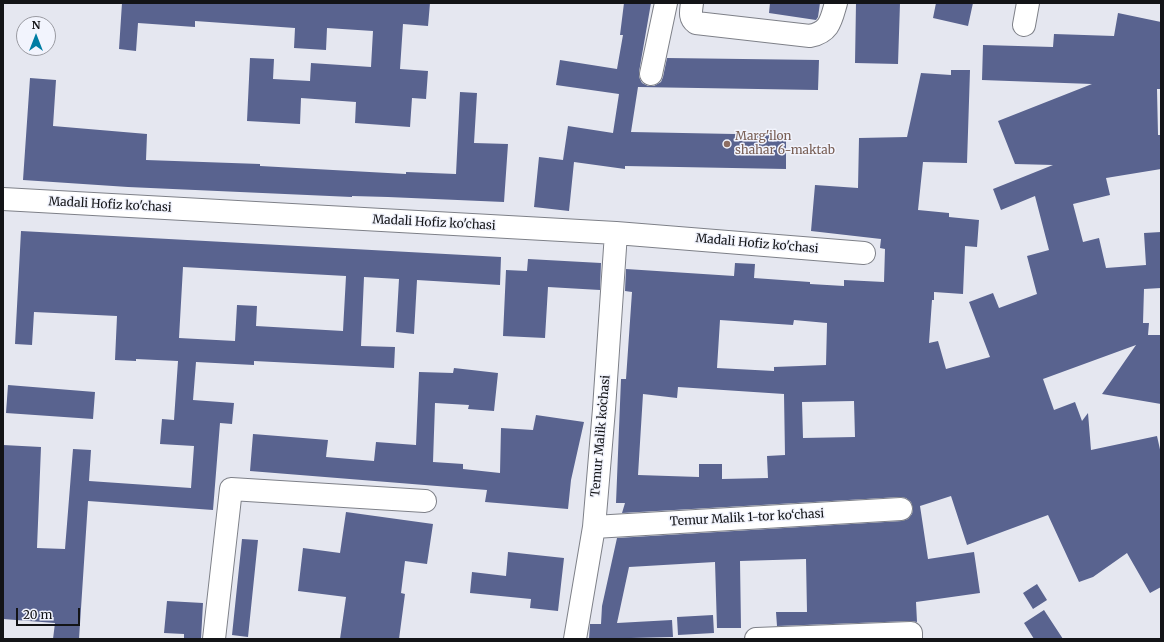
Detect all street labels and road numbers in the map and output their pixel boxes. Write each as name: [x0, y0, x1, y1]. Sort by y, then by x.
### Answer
street label: Madali Hofiz ko'chasi: [48, 195, 172, 215]
street label: Madali Hofiz ko'chasi: [372, 213, 496, 233]
street label: Madali Hofiz ko'chasi: [695, 231, 819, 257]
street label: Temur Malik koʻchasi: [589, 374, 613, 498]
street label: Temur Malik 1-tor ko‘chasi: [669, 507, 825, 529]

